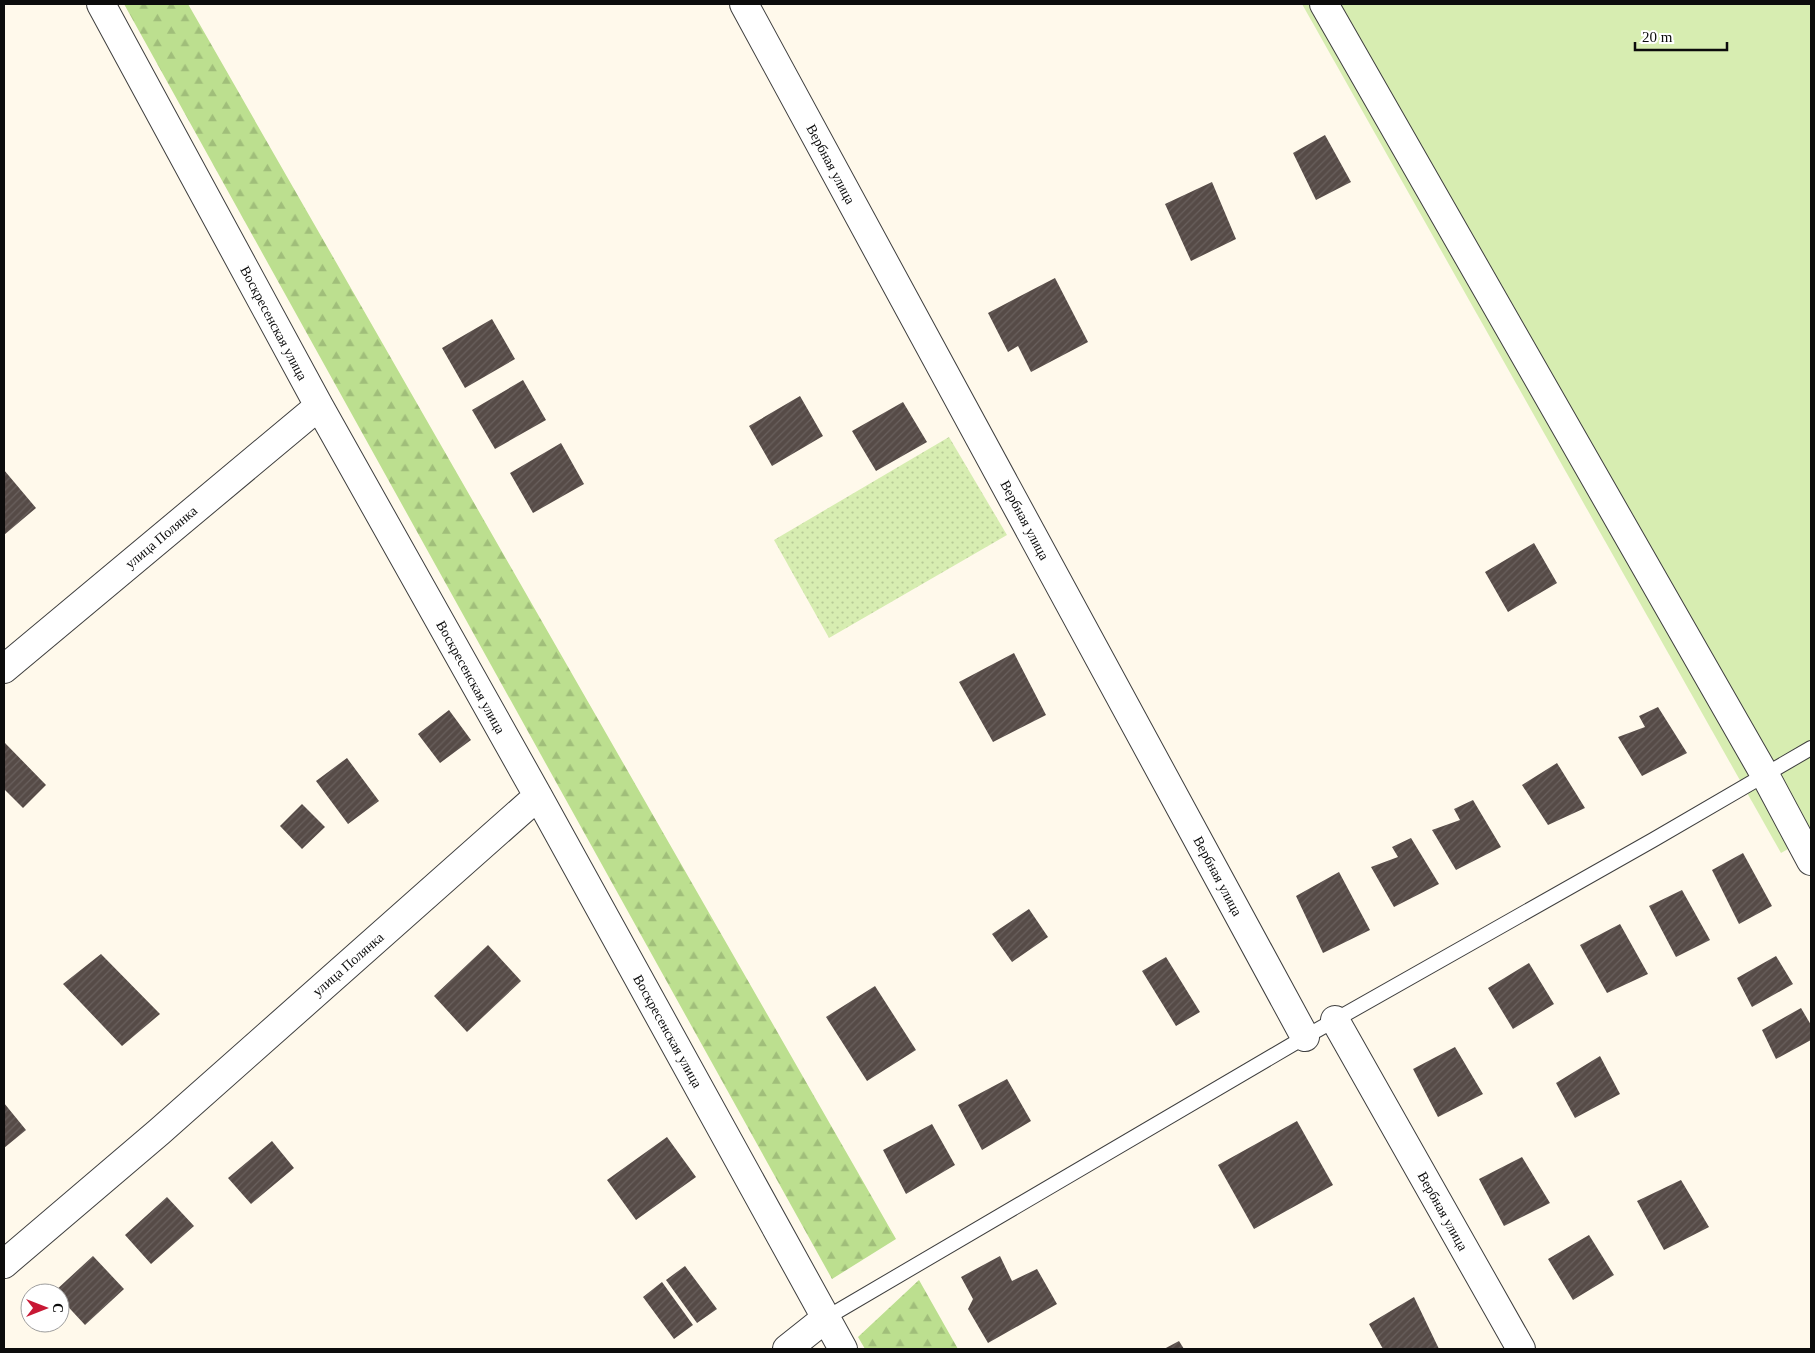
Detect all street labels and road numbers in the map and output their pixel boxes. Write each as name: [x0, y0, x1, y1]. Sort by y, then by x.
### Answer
street label: Вербная улица: [803, 122, 858, 207]
street label: Воскресенская улица: [237, 264, 310, 383]
street label: Вербная улица: [997, 478, 1052, 563]
street label: улица Полянка: [123, 503, 201, 572]
street label: Воскресенская улица: [433, 618, 508, 737]
street label: Вербная улица: [1190, 834, 1245, 919]
street label: улица Полянка: [310, 929, 387, 999]
street label: Воскресенская улица: [630, 972, 705, 1091]
street label: Вербная улица: [1415, 1169, 1471, 1254]

